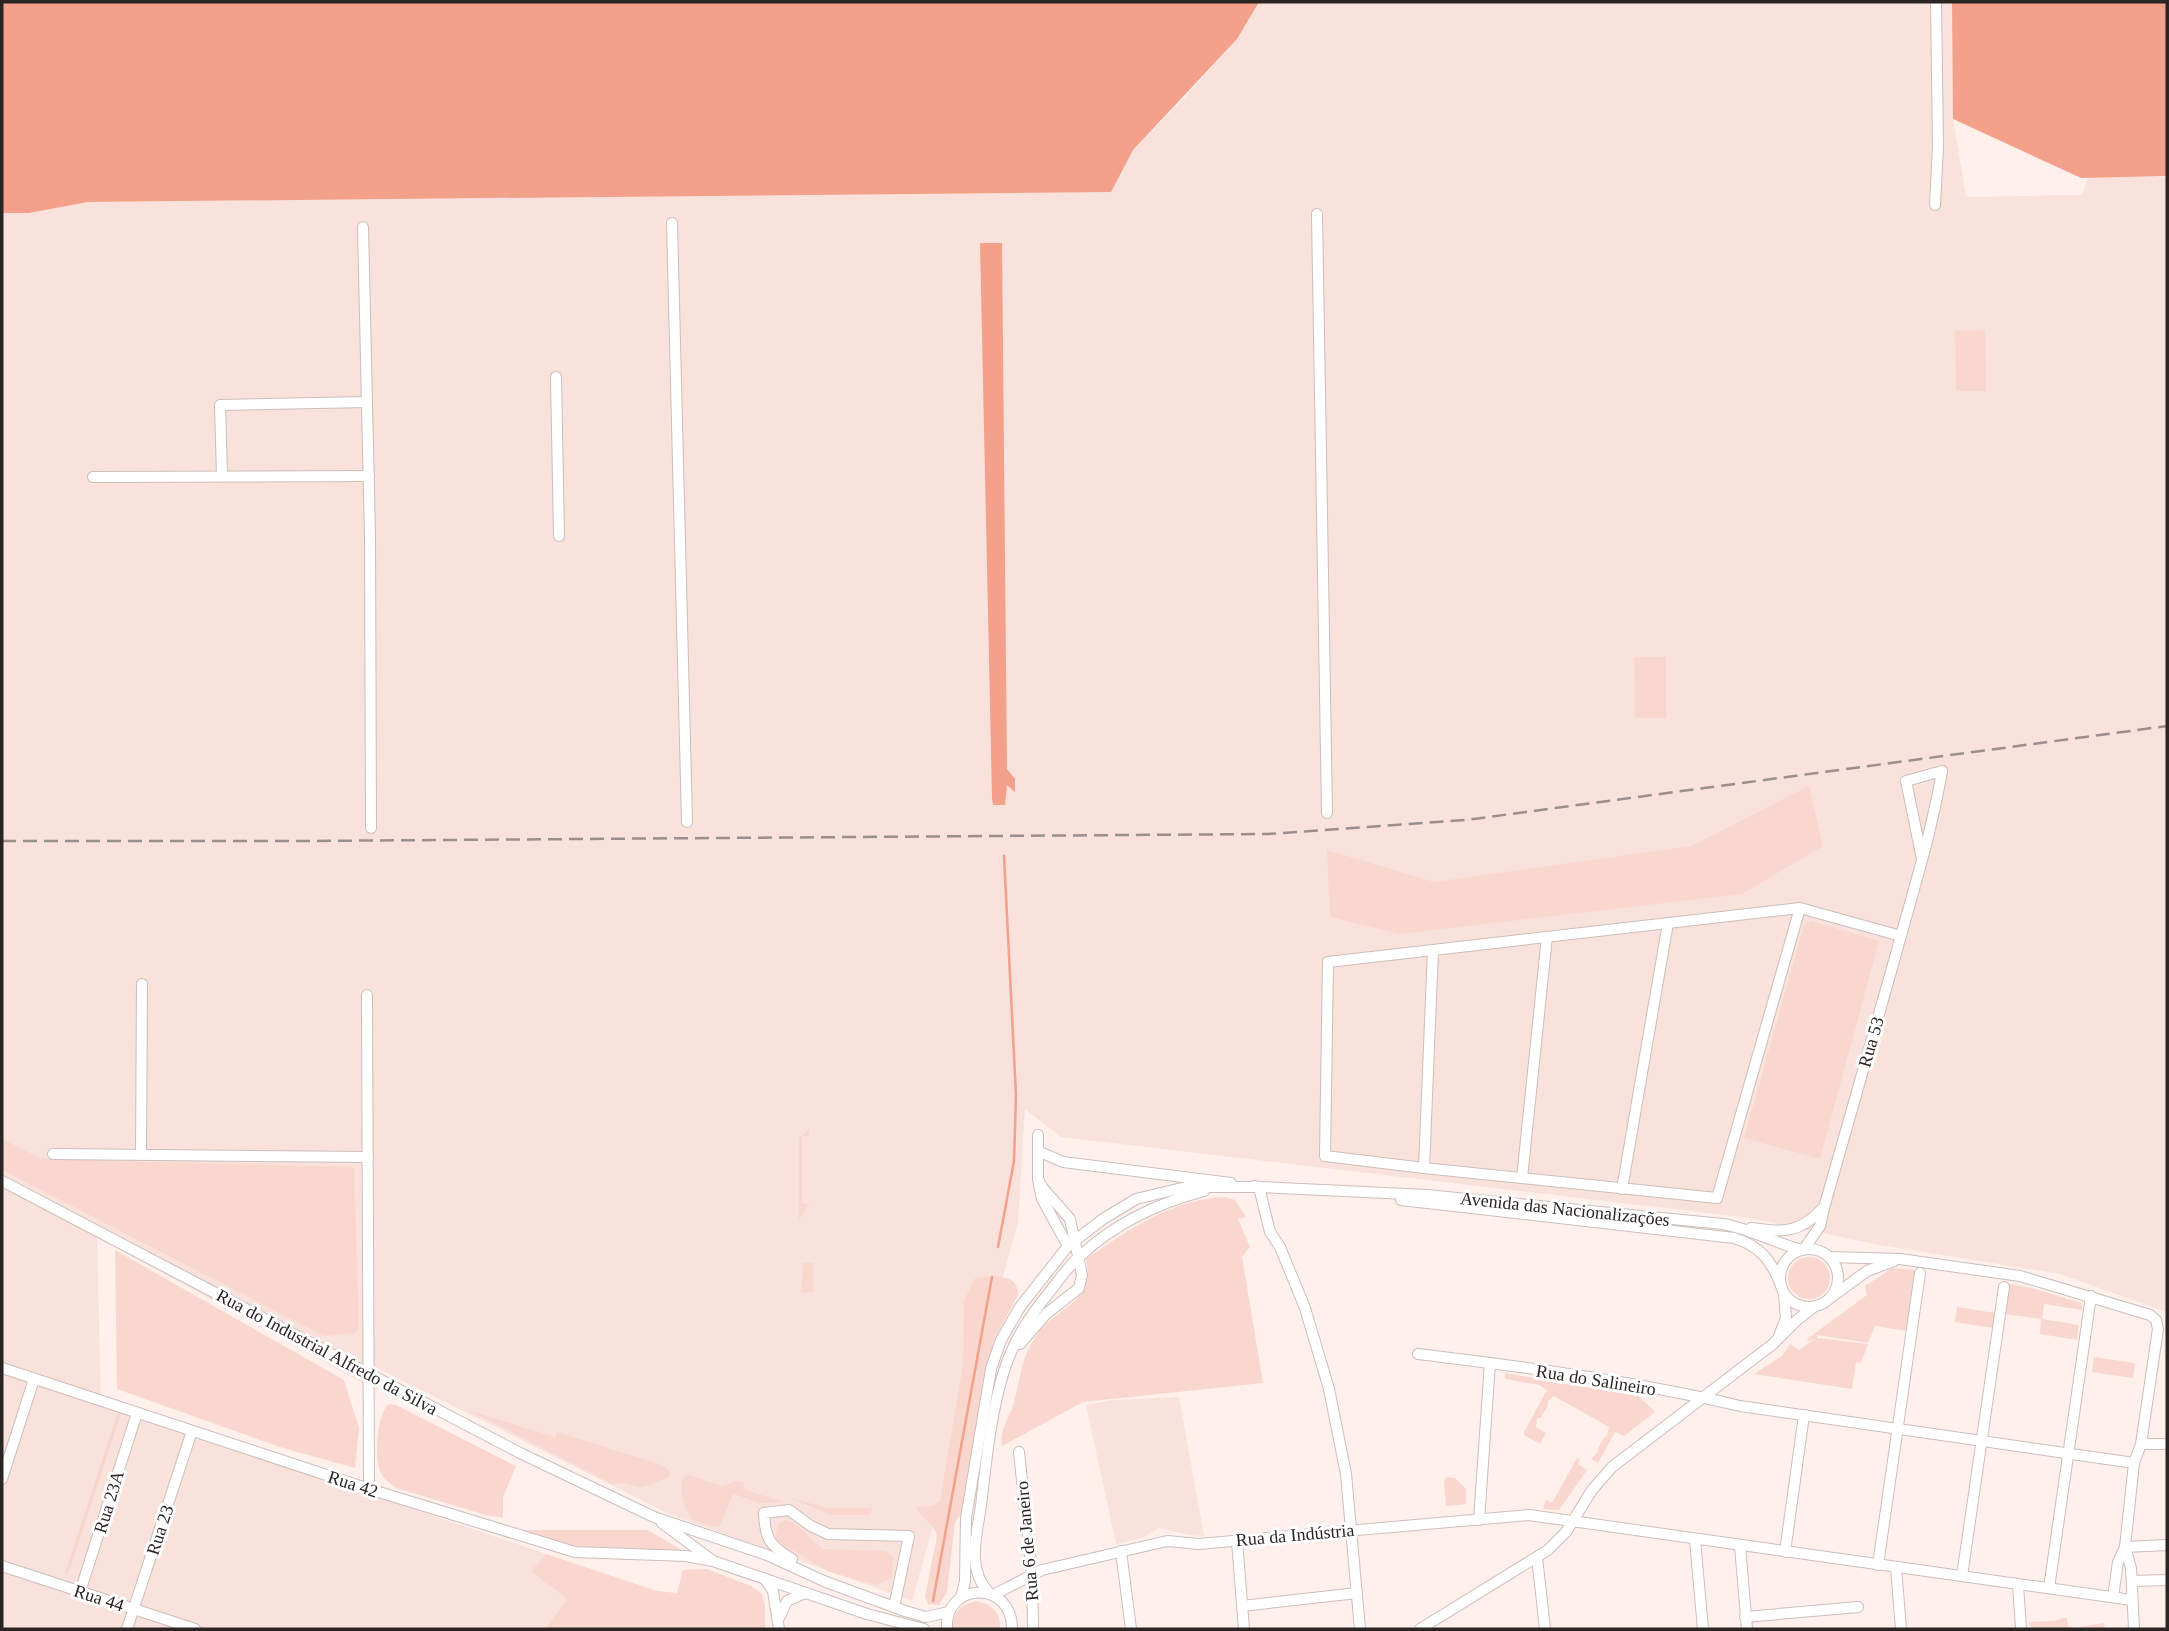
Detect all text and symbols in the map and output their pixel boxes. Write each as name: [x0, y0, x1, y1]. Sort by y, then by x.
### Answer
street label: Rua 53: [1854, 1014, 1888, 1070]
street label: Avenida das Nacionalizações: [1459, 1188, 1671, 1230]
street label: Rua do Industrial Alfredo da Silva: [213, 1285, 441, 1419]
street label: Rua do Salineiro: [1535, 1361, 1657, 1399]
street label: Rua 42: [325, 1467, 381, 1501]
street label: Rua 23A: [90, 1468, 128, 1536]
street label: Rua 6 de Janeiro: [1012, 1480, 1042, 1602]
street label: Rua 23: [143, 1502, 177, 1558]
street label: Rua da Indústria: [1235, 1520, 1355, 1550]
street label: Rua 44: [71, 1581, 127, 1615]

